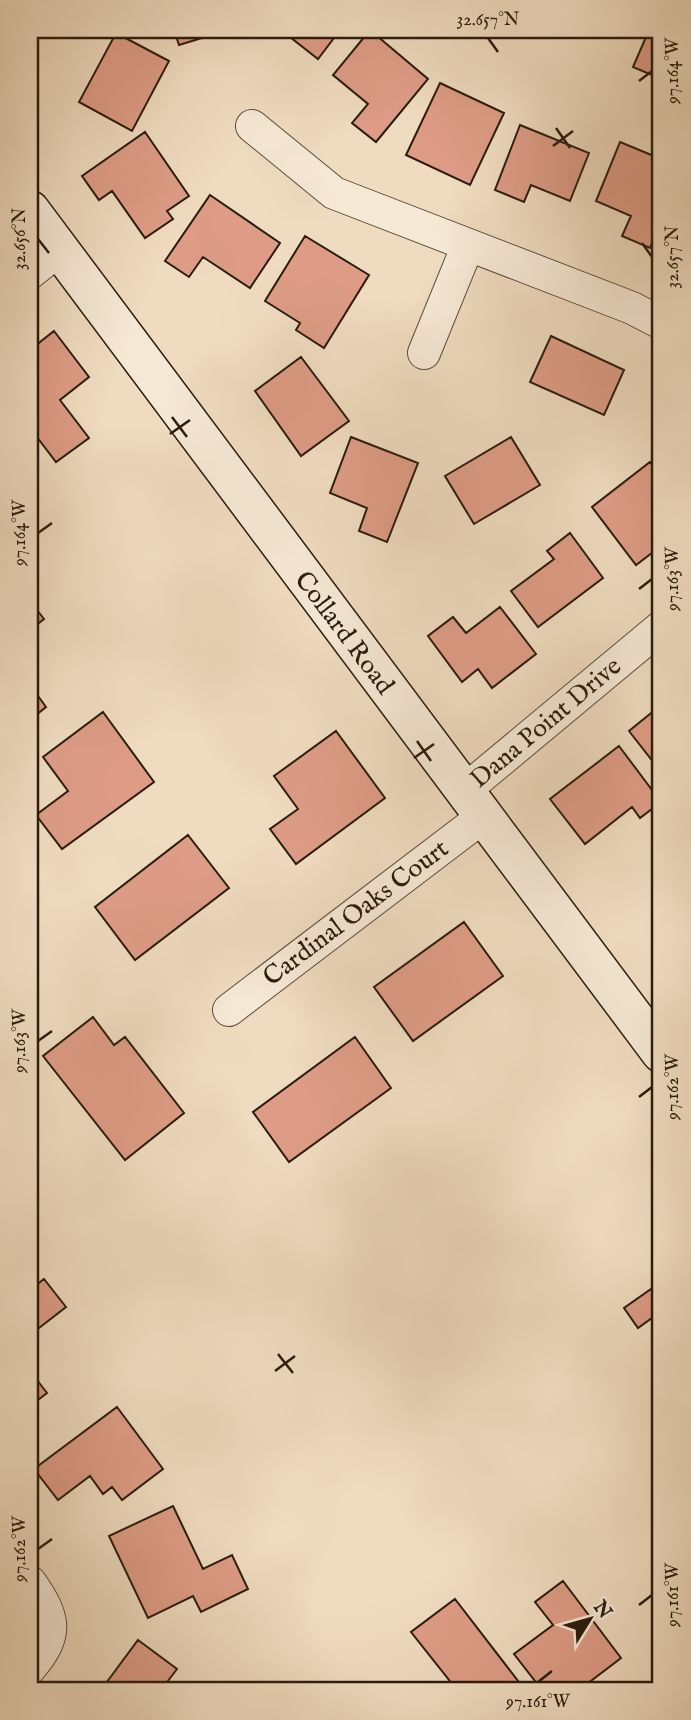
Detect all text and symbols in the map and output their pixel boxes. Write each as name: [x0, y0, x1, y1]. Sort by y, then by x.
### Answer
text: 32.657°N: [457, 9, 520, 32]
text: 97.164°W: [662, 37, 685, 105]
text: 32.656°N: [9, 208, 32, 270]
text: 32.657°N: [662, 225, 685, 288]
text: 97.164°W: [9, 499, 32, 567]
text: 97.163°W: [662, 546, 685, 612]
street label: Collard Road: [287, 565, 401, 701]
street label: Dana Point Drive: [464, 650, 628, 796]
street label: Cardinal Oaks Court: [257, 832, 455, 994]
text: 97.163°W: [9, 1008, 32, 1074]
text: 97.162°W: [662, 1053, 685, 1121]
text: 97.162°W: [9, 1515, 32, 1583]
text: 97.161°W: [662, 1562, 685, 1628]
north arrow: [554, 1584, 624, 1654]
text: N: [587, 1595, 617, 1624]
text: 97.161°W: [505, 1691, 571, 1714]

